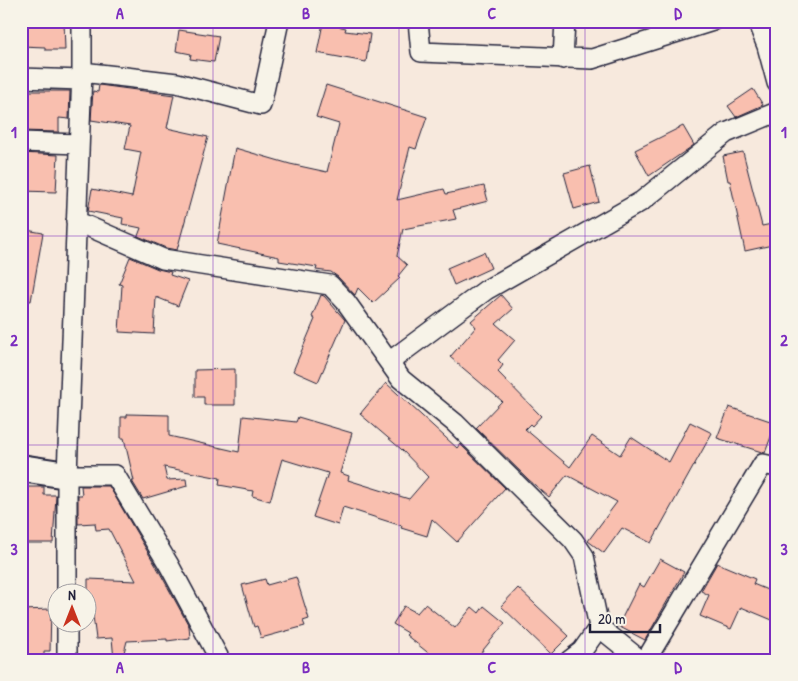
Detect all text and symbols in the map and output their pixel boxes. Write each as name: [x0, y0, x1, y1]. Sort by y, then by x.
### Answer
text: A: [116, 2, 124, 24]
text: B: [302, 2, 310, 24]
text: C: [488, 2, 497, 24]
text: D: [674, 2, 682, 24]
text: 1: [11, 121, 17, 143]
text: 1: [781, 121, 787, 143]
text: 2: [10, 329, 18, 351]
text: 2: [780, 329, 788, 351]
text: 3: [10, 538, 18, 560]
text: 3: [780, 538, 788, 560]
north arrow: [48, 584, 98, 634]
text: N: [68, 585, 76, 604]
scale bar: [590, 601, 660, 633]
text: 20 m: [598, 608, 625, 629]
text: A: [116, 656, 124, 678]
text: B: [302, 656, 310, 678]
text: C: [488, 656, 497, 678]
text: D: [674, 656, 682, 678]

